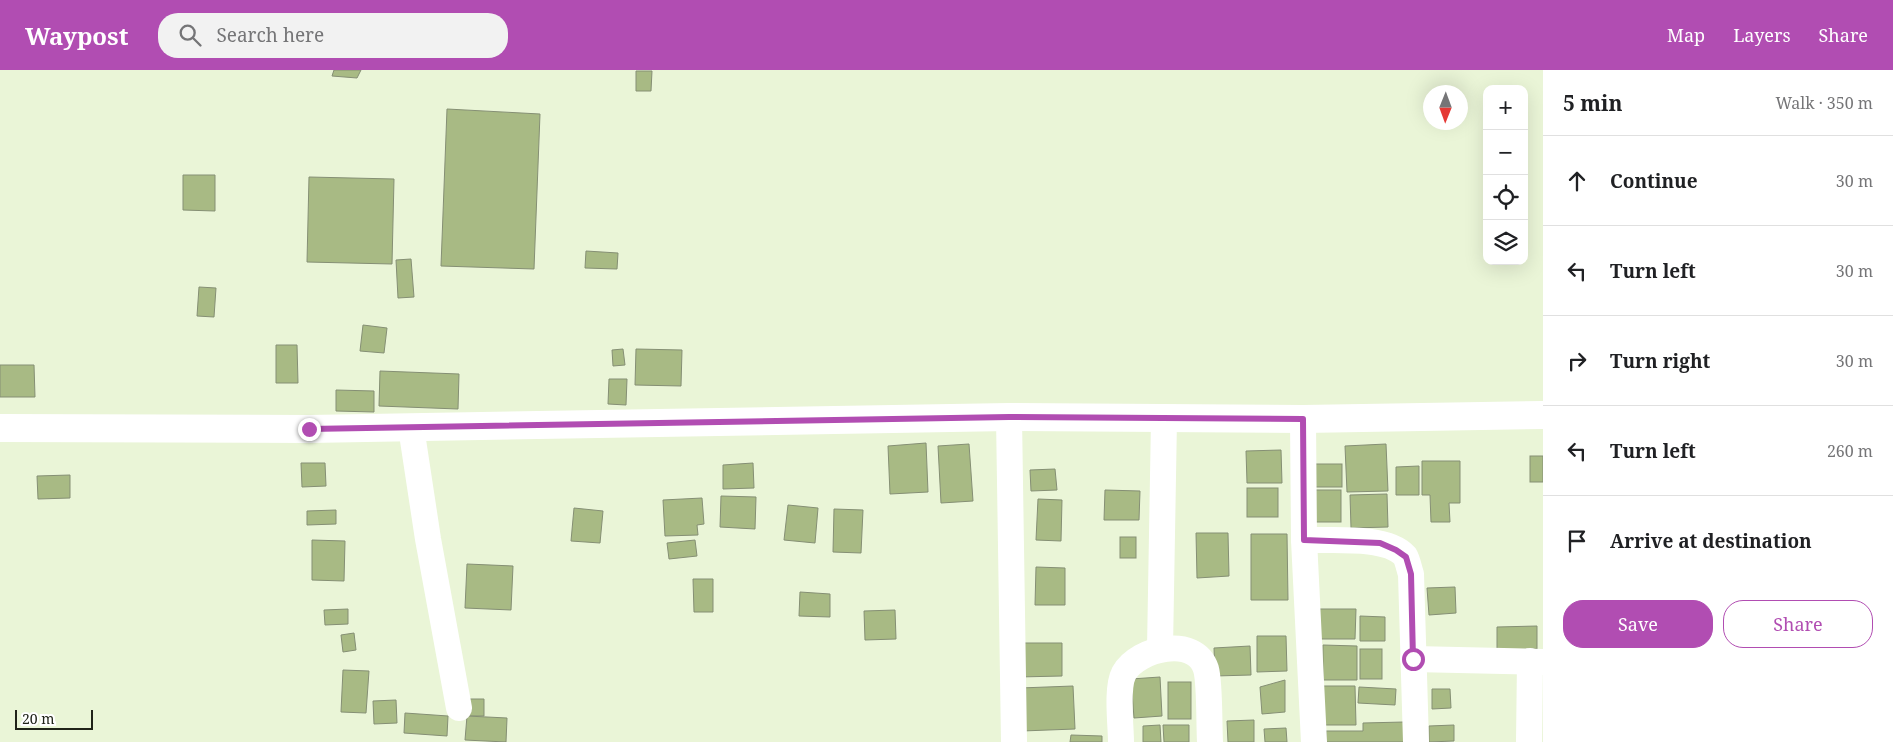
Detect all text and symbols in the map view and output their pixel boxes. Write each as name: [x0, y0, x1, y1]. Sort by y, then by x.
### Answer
search box: [158, 13, 508, 58]
text: Waypost: [25, 19, 128, 52]
icon: search: [176, 21, 204, 49]
text: Search here: [216, 22, 324, 48]
text: Map: [1667, 23, 1705, 47]
text: Layers: [1733, 23, 1791, 47]
text: Share: [1819, 23, 1868, 47]
north arrow: [1423, 85, 1468, 130]
map controls: [1483, 85, 1528, 265]
button: +: [1483, 85, 1528, 130]
text: 5 min: [1563, 89, 1622, 117]
text: Walk · 350 m: [1776, 92, 1873, 114]
button: −: [1483, 130, 1528, 175]
icon: ahead: [1563, 167, 1591, 195]
text: Continue: [1610, 168, 1698, 194]
text: 30 m: [1836, 170, 1873, 192]
button: locate: [1483, 175, 1528, 220]
button: layers: [1483, 220, 1528, 265]
icon: left: [1563, 257, 1591, 285]
text: Turn left: [1610, 258, 1696, 284]
text: 30 m: [1836, 260, 1873, 282]
icon: right: [1563, 347, 1591, 375]
text: Turn right: [1610, 348, 1710, 374]
text: 30 m: [1836, 350, 1873, 372]
route end: [298, 418, 321, 441]
icon: left: [1563, 437, 1591, 465]
text: Turn left: [1610, 438, 1696, 464]
text: 260 m: [1827, 440, 1873, 462]
icon: arrive: [1563, 527, 1591, 555]
text: Arrive at destination: [1610, 528, 1812, 554]
button: Save: [1563, 600, 1713, 648]
button: Share: [1723, 600, 1873, 648]
route start: [1402, 648, 1425, 671]
scale bar: [15, 707, 92, 730]
text: 20 m: [22, 709, 55, 728]

